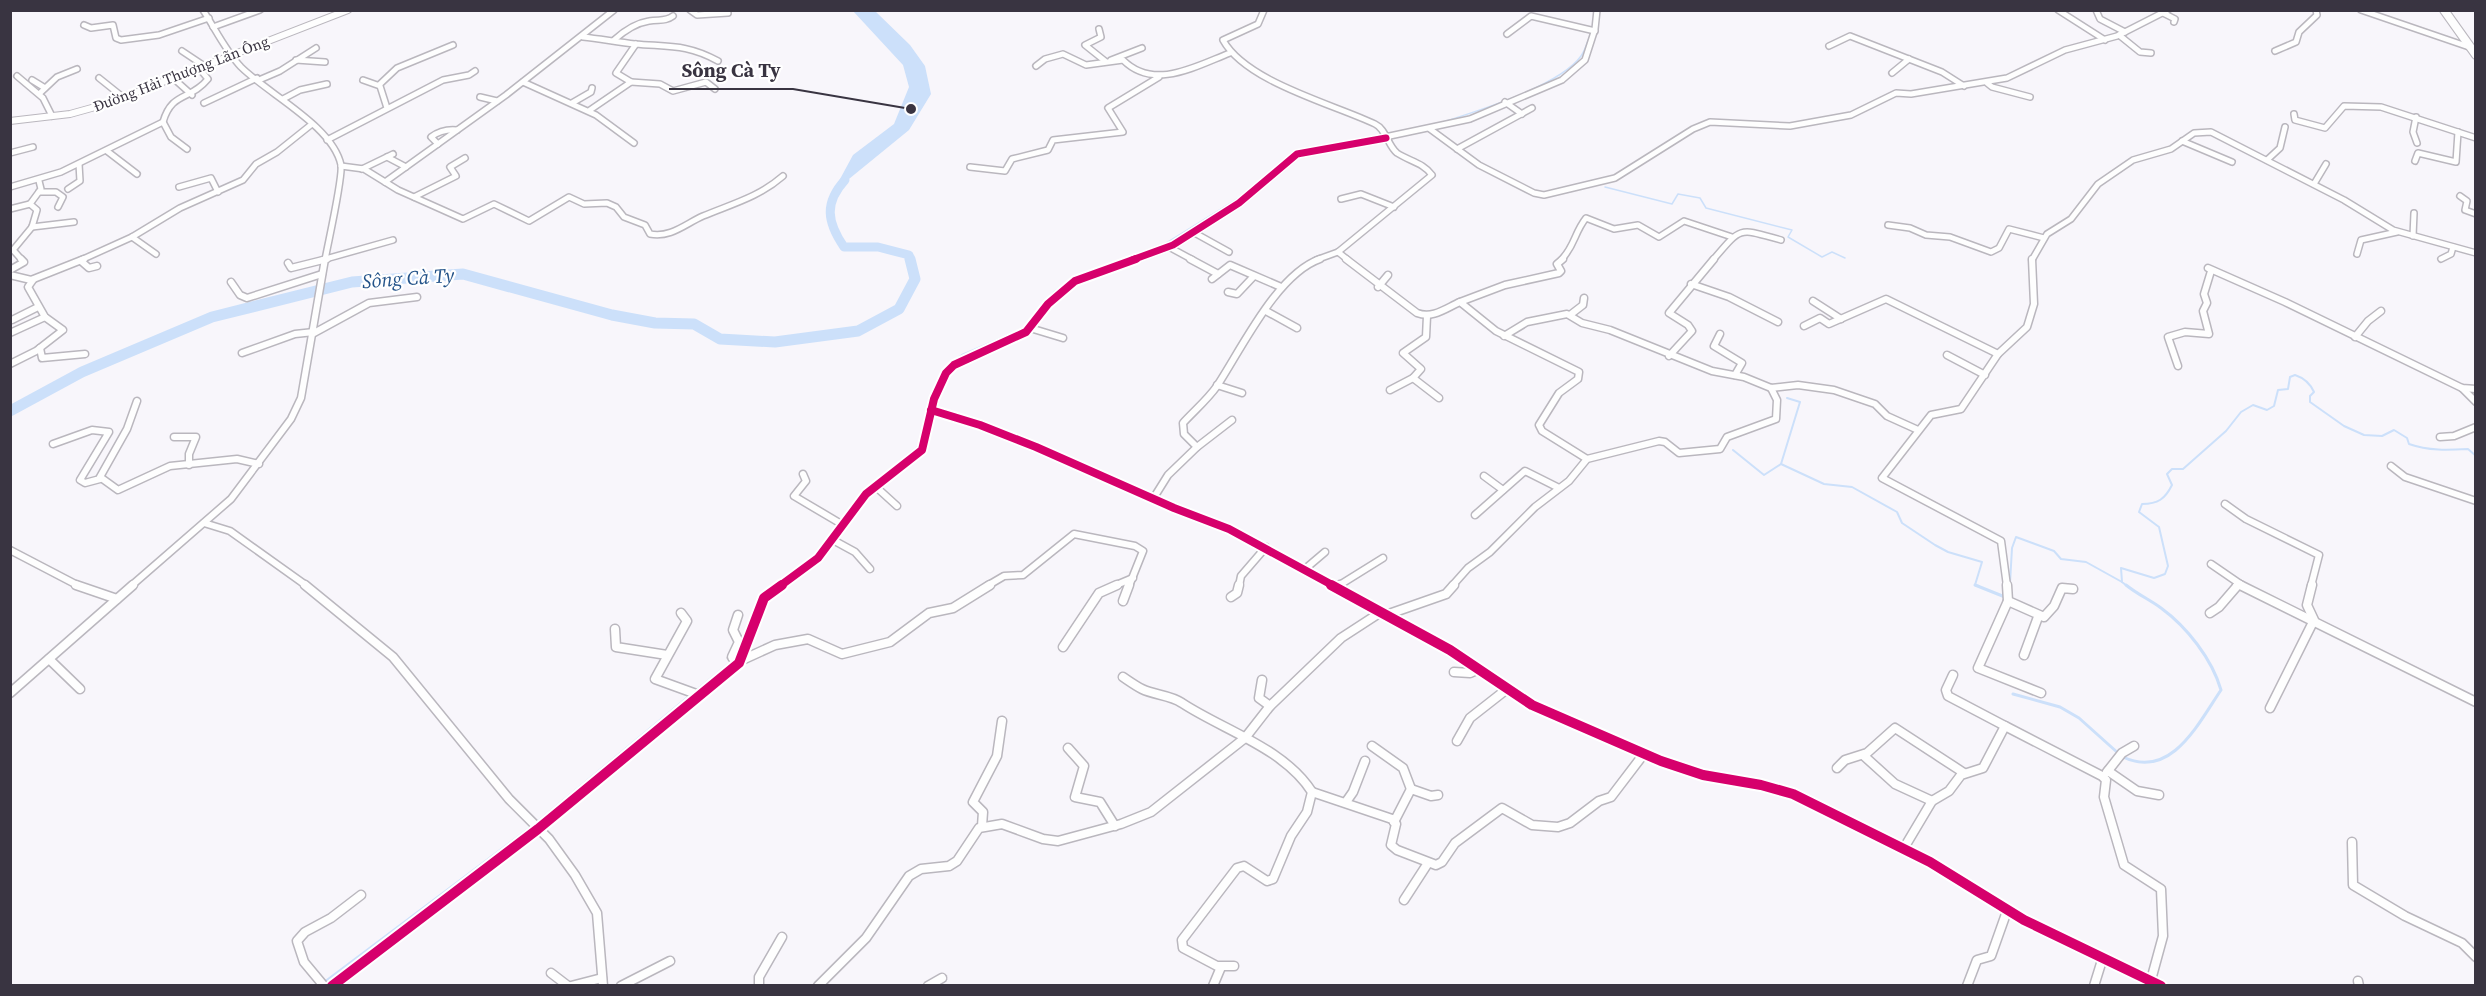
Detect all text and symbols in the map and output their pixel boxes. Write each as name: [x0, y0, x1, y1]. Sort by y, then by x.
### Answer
street label: Đường Hải Thượng Lãn Ông: [90, 30, 272, 117]
callout: Sông Cà Ty: [669, 51, 793, 89]
text: Sông Cà Ty: [681, 56, 781, 84]
water label: Sông Cà Ty: [361, 261, 455, 295]

